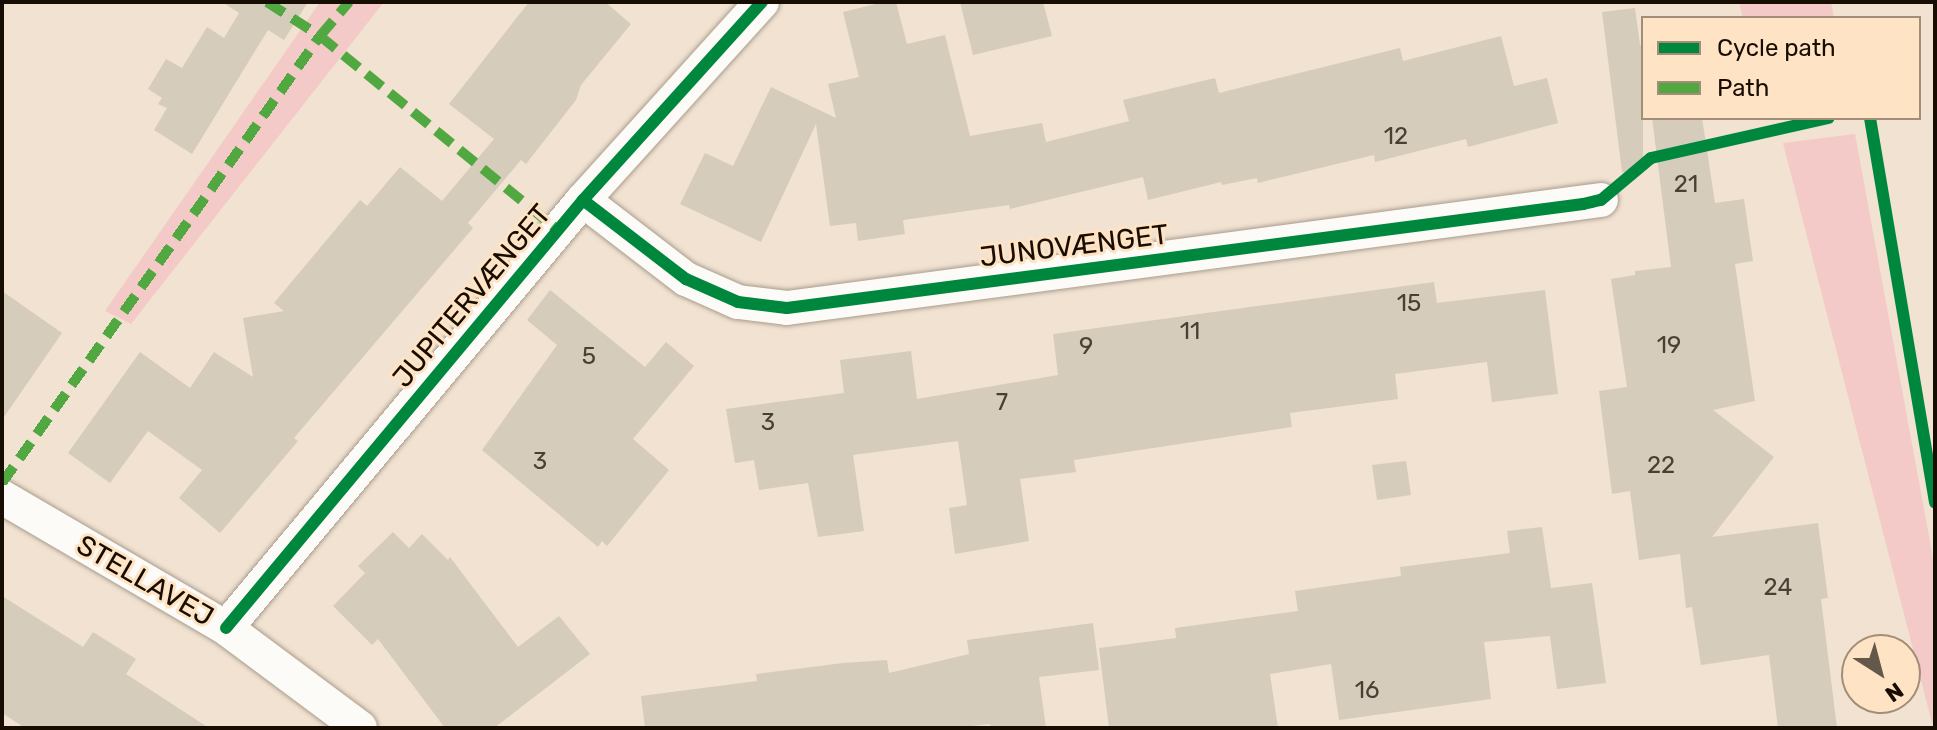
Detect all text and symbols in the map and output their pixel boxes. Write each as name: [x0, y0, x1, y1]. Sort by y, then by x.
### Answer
legend: [1641, 16, 1921, 120]
text: Cycle path: [1717, 34, 1836, 62]
text: Path: [1717, 74, 1769, 102]
house number: 12: [1384, 123, 1408, 151]
house number: 21: [1674, 171, 1698, 199]
street label: JUPITERVÆNGET: [386, 198, 558, 394]
street label: JUNOVÆNGET: [978, 218, 1170, 274]
house number: 15: [1397, 290, 1421, 318]
house number: 11: [1180, 318, 1200, 346]
house number: 19: [1657, 332, 1681, 360]
house number: 9: [1079, 333, 1093, 361]
house number: 5: [582, 343, 596, 371]
house number: 7: [996, 389, 1008, 417]
house number: 3: [761, 409, 775, 437]
house number: 3: [533, 448, 547, 476]
house number: 22: [1647, 452, 1675, 480]
street label: STELLAVEJ: [71, 528, 219, 634]
house number: 24: [1764, 574, 1792, 602]
north arrow: [1841, 634, 1921, 714]
house number: 16: [1355, 677, 1379, 705]
text: N: [1880, 677, 1909, 708]

